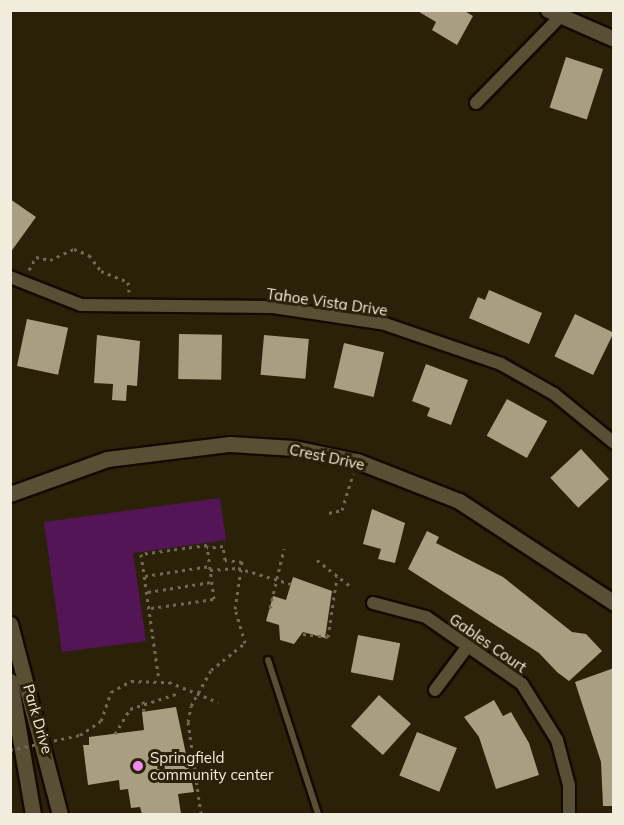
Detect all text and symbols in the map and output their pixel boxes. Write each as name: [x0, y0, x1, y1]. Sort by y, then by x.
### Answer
street label: Tahoe Vista Drive: [265, 285, 389, 319]
street label: Crest Drive: [288, 440, 366, 474]
street label: Gables Court: [446, 610, 530, 676]
street label: Park Drive: [19, 682, 57, 756]
place label: Springfield community center: [150, 748, 273, 783]
marker: Springfield community center: [131, 759, 145, 773]

